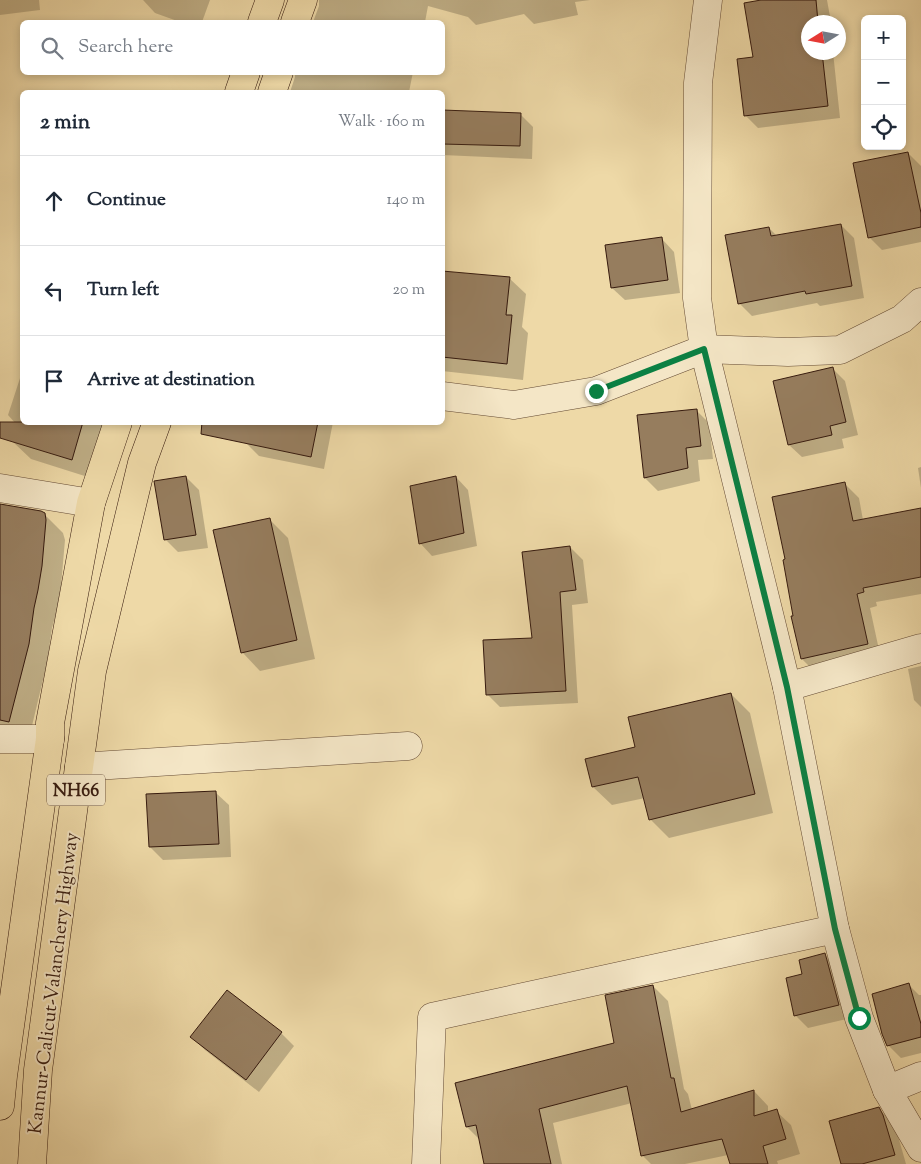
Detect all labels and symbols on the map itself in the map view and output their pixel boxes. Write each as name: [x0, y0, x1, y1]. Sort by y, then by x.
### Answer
north arrow: [801, 15, 846, 60]
route end: [585, 380, 608, 403]
road number: NH66: [47, 774, 105, 806]
street label: Kannur-Calicut-Valanchery Highway: [23, 830, 86, 1136]
route start: [848, 1007, 871, 1030]

